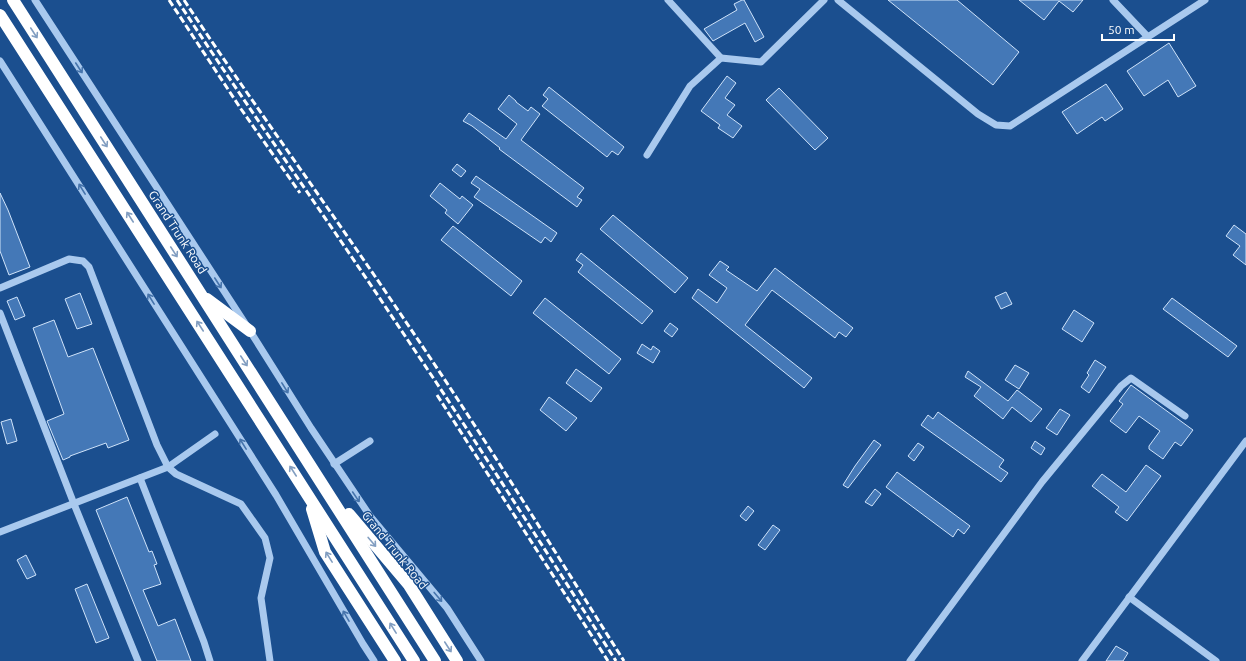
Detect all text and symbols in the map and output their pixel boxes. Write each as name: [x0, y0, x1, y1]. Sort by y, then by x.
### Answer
scale bar: [1102, 16, 1174, 42]
text: 50 m: [1108, 23, 1135, 36]
one-way arrow: [30, 27, 38, 38]
one-way arrow: [75, 62, 83, 73]
one-way arrow: [100, 137, 108, 148]
one-way arrow: [77, 183, 85, 195]
street label: Grand Trunk Road: [146, 188, 210, 276]
one-way arrow: [126, 212, 134, 223]
one-way arrow: [170, 246, 178, 257]
one-way arrow: [215, 277, 223, 289]
one-way arrow: [147, 293, 155, 305]
one-way arrow: [196, 321, 204, 332]
one-way arrow: [240, 356, 248, 367]
one-way arrow: [282, 382, 290, 394]
one-way arrow: [239, 439, 248, 450]
one-way arrow: [289, 466, 297, 477]
one-way arrow: [352, 491, 360, 502]
street label: Grand Trunk Road: [360, 509, 430, 591]
one-way arrow: [367, 536, 376, 546]
one-way arrow: [324, 551, 332, 563]
one-way arrow: [434, 592, 443, 603]
one-way arrow: [342, 610, 350, 622]
one-way arrow: [388, 622, 396, 634]
one-way arrow: [444, 641, 452, 652]

